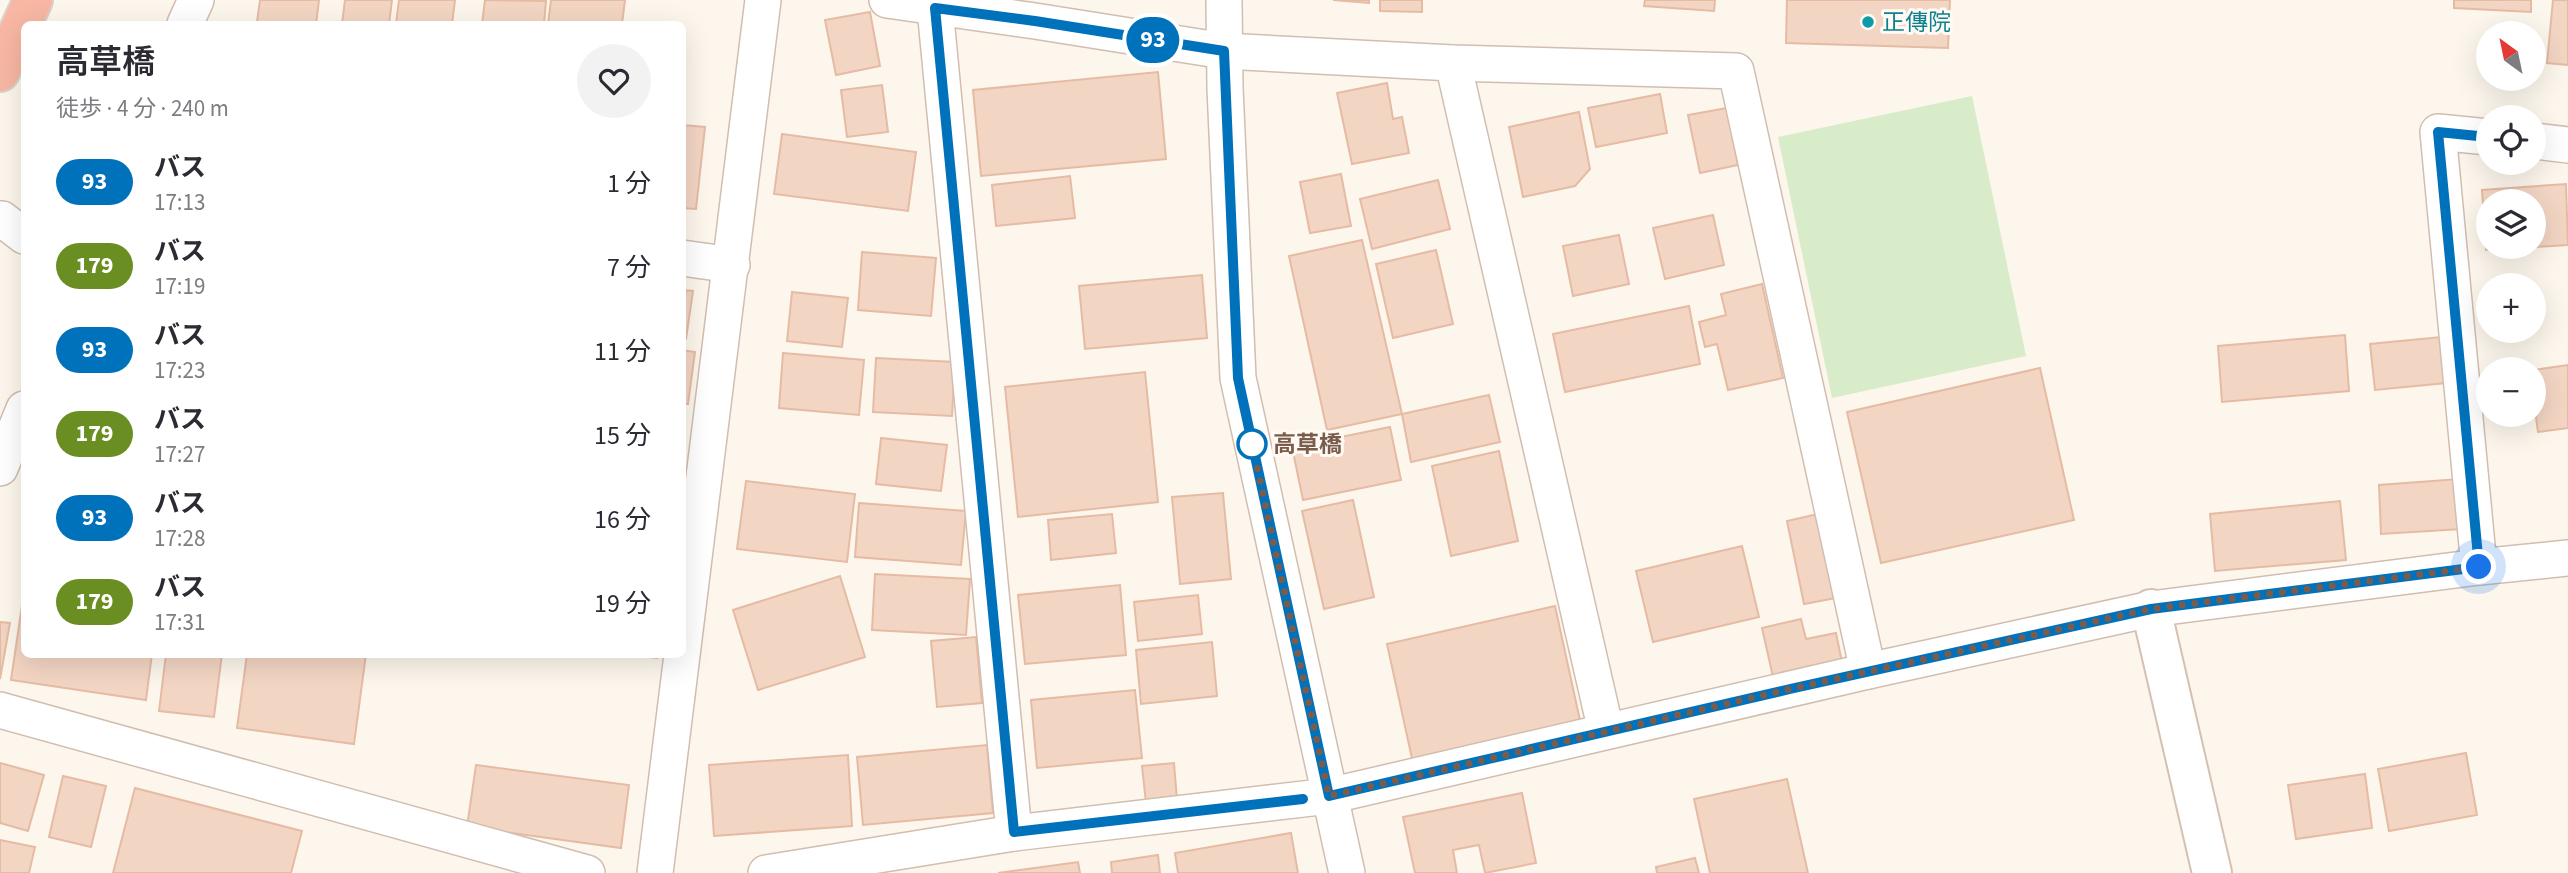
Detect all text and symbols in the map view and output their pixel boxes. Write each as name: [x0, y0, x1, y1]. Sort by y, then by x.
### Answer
place label: 正傳院: [1882, 6, 1951, 39]
marker: 正傳院: [1860, 14, 1876, 30]
line badge: 93: [1122, 17, 1184, 63]
north arrow: [2476, 21, 2546, 91]
map controls: [2476, 21, 2546, 427]
text: 93: [1140, 22, 1166, 57]
text: 高草橋: [56, 39, 155, 86]
button: heart: [577, 44, 651, 118]
text: 徒歩 · 4 分 · 240 m: [56, 92, 229, 125]
button: locate: [2476, 105, 2546, 175]
text: バス: [154, 149, 206, 186]
text: 93: [82, 164, 107, 199]
text: 1 分: [607, 165, 651, 202]
text: 17:13: [154, 186, 205, 219]
button: layers: [2476, 189, 2546, 259]
text: バス: [154, 233, 206, 270]
text: 179: [75, 248, 114, 283]
text: 7 分: [607, 249, 651, 286]
text: 17:19: [154, 270, 205, 303]
button: +: [2476, 273, 2546, 343]
text: バス: [154, 317, 206, 354]
text: 93: [82, 332, 107, 367]
text: 11 分: [594, 333, 651, 370]
text: 17:23: [154, 354, 205, 387]
button: −: [2476, 357, 2546, 427]
text: バス: [154, 401, 206, 438]
text: 179: [75, 416, 114, 451]
text: 15 分: [594, 417, 651, 454]
place label: 高草橋: [1273, 428, 1342, 461]
marker: 高草橋: [1237, 429, 1267, 459]
text: 17:27: [154, 438, 205, 471]
text: バス: [154, 485, 206, 522]
text: 93: [82, 500, 107, 535]
text: 16 分: [594, 501, 651, 538]
text: 17:28: [154, 522, 205, 555]
your location: [2461, 549, 2496, 584]
text: バス: [154, 569, 206, 606]
text: 179: [75, 584, 114, 619]
text: 19 分: [594, 585, 651, 622]
text: 17:31: [154, 606, 205, 639]

